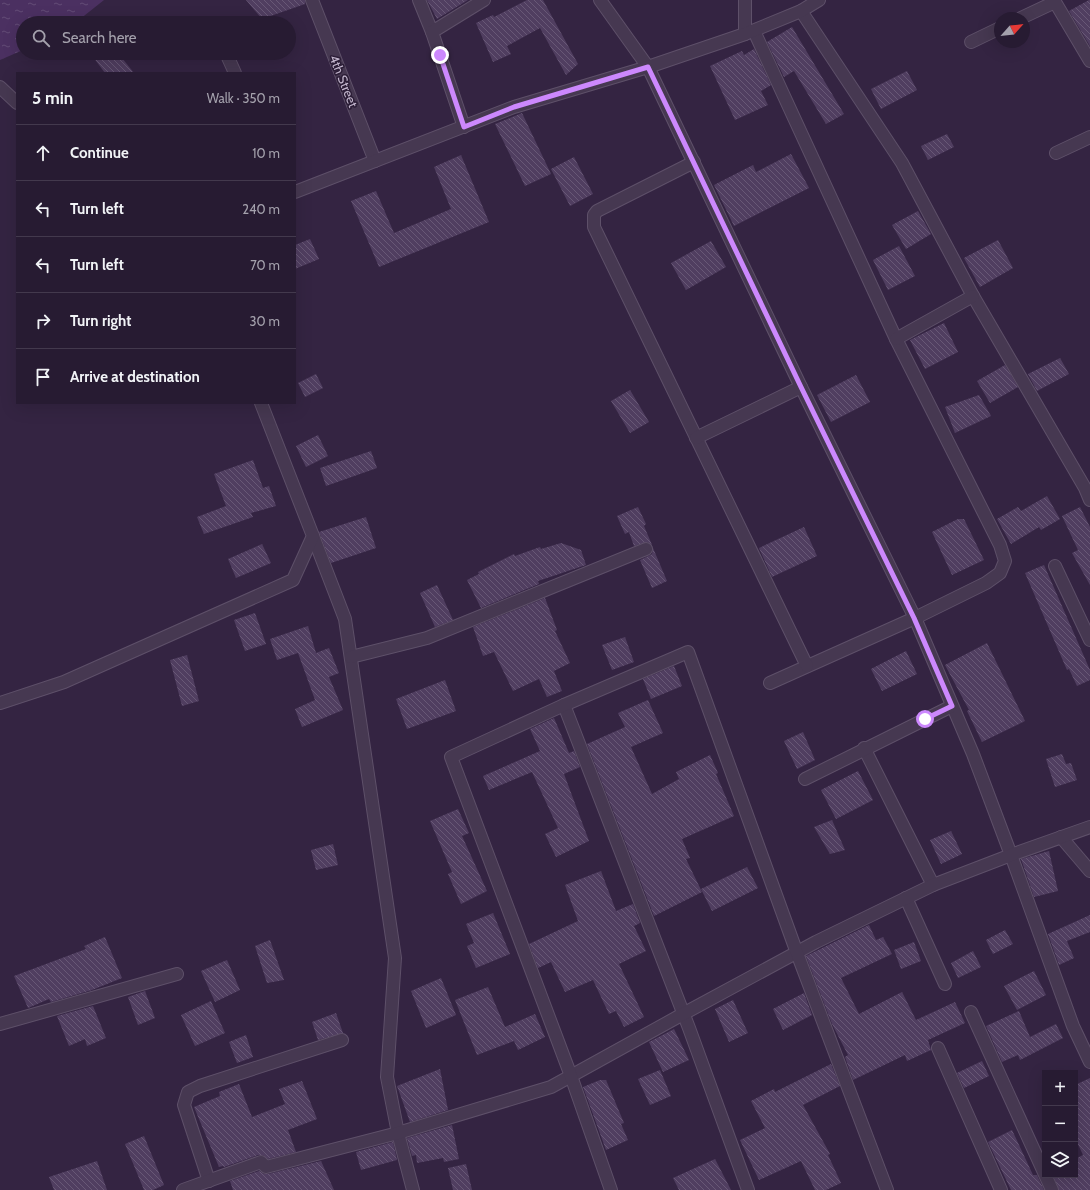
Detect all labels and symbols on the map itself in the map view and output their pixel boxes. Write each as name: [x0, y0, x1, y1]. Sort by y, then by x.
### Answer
north arrow: [994, 12, 1030, 48]
route end: [431, 46, 449, 64]
street label: 4th Street: [326, 52, 362, 110]
route start: [916, 710, 934, 728]

